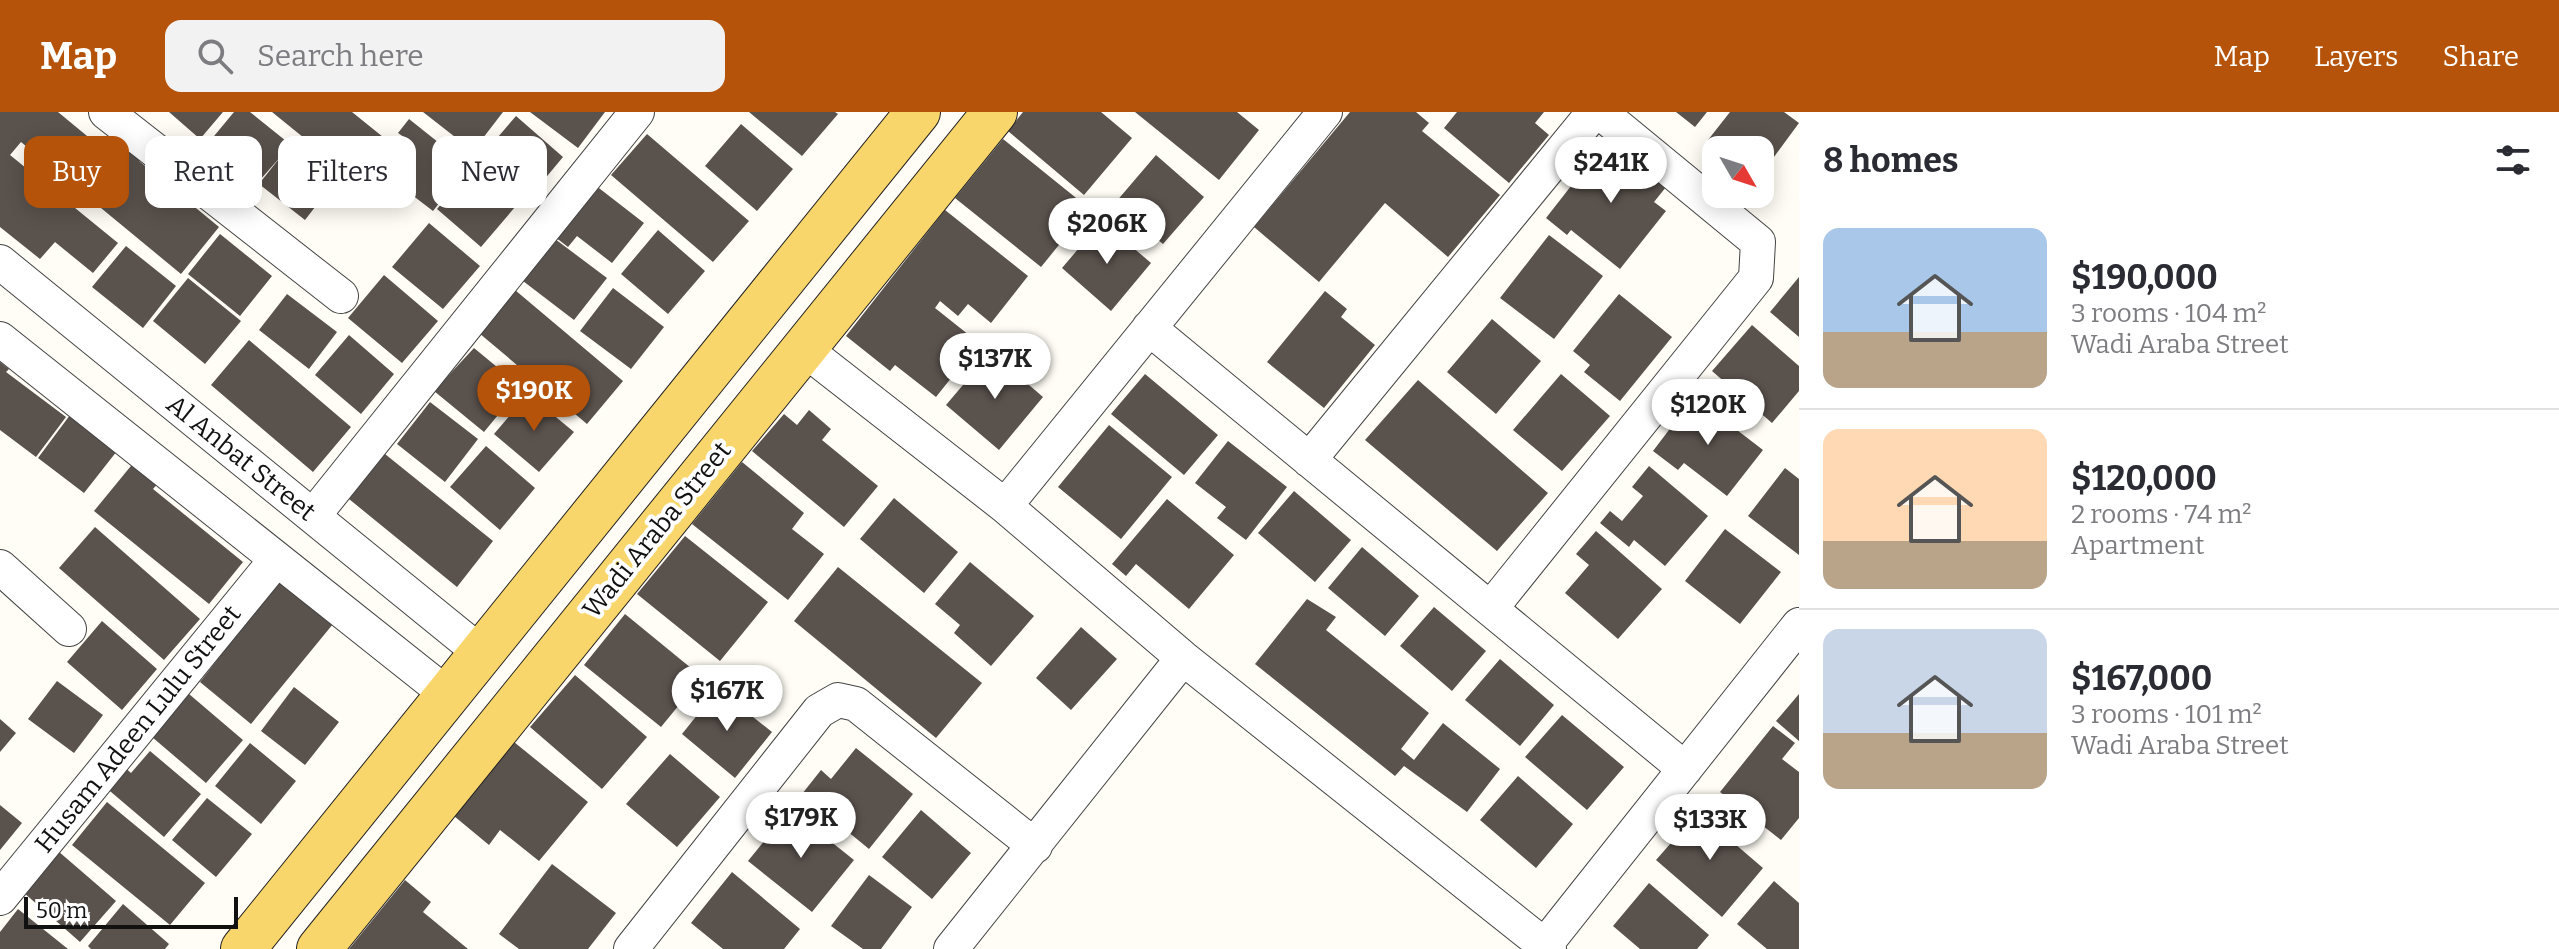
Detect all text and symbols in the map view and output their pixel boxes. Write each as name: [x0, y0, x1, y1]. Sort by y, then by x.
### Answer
search box: [165, 20, 725, 92]
text: Map: [40, 33, 117, 79]
icon: search: [193, 34, 237, 78]
text: Search here: [257, 38, 424, 74]
text: Map: [2213, 40, 2270, 73]
text: Layers: [2314, 40, 2398, 73]
text: Share: [2442, 40, 2519, 73]
chip: Buy: [24, 136, 129, 208]
chip: Rent: [145, 136, 262, 208]
chip: Filters: [278, 136, 416, 208]
chip: New: [432, 136, 547, 208]
north arrow: [1702, 136, 1774, 208]
map controls: [1702, 136, 1774, 208]
pin: $241K: [1555, 137, 1667, 205]
icon: filters: [2491, 138, 2535, 182]
text: 8 homes: [1823, 140, 1959, 181]
text: $241K: [1573, 147, 1649, 178]
pin: $206K: [1051, 198, 1163, 266]
text: $206K: [1067, 208, 1147, 239]
text: $190,000: [2071, 257, 2218, 298]
icon: home: [1887, 260, 1983, 356]
text: 3 rooms · 104 m²: [2071, 298, 2267, 329]
text: Wadi Araba Street: [2071, 329, 2289, 360]
pin: $137K: [939, 333, 1051, 401]
text: $137K: [958, 343, 1032, 374]
pin: $190K: [478, 365, 590, 433]
text: $190K: [495, 375, 573, 406]
pin: $120K: [1652, 379, 1764, 447]
street label: Al Anbat Street: [160, 389, 322, 528]
text: $120K: [1670, 389, 1746, 420]
street label: Wadi Araba Street: [576, 435, 738, 624]
text: $120,000: [2071, 458, 2217, 499]
icon: home: [1887, 461, 1983, 557]
text: 2 rooms · 74 m²: [2071, 499, 2251, 530]
text: Apartment: [2071, 530, 2204, 561]
street label: Husam Adeen Lulu Street: [29, 599, 248, 859]
text: $167,000: [2071, 658, 2212, 699]
icon: home: [1887, 661, 1983, 757]
pin: $167K: [671, 665, 783, 733]
text: $167K: [690, 675, 764, 706]
text: 3 rooms · 101 m²: [2071, 699, 2262, 730]
text: Wadi Araba Street: [2071, 730, 2289, 761]
pin: $179K: [745, 792, 857, 860]
pin: $133K: [1654, 794, 1766, 862]
text: $179K: [764, 802, 838, 833]
text: $133K: [1673, 804, 1747, 835]
scale bar: [24, 893, 238, 929]
text: 50 m: [36, 897, 87, 924]

